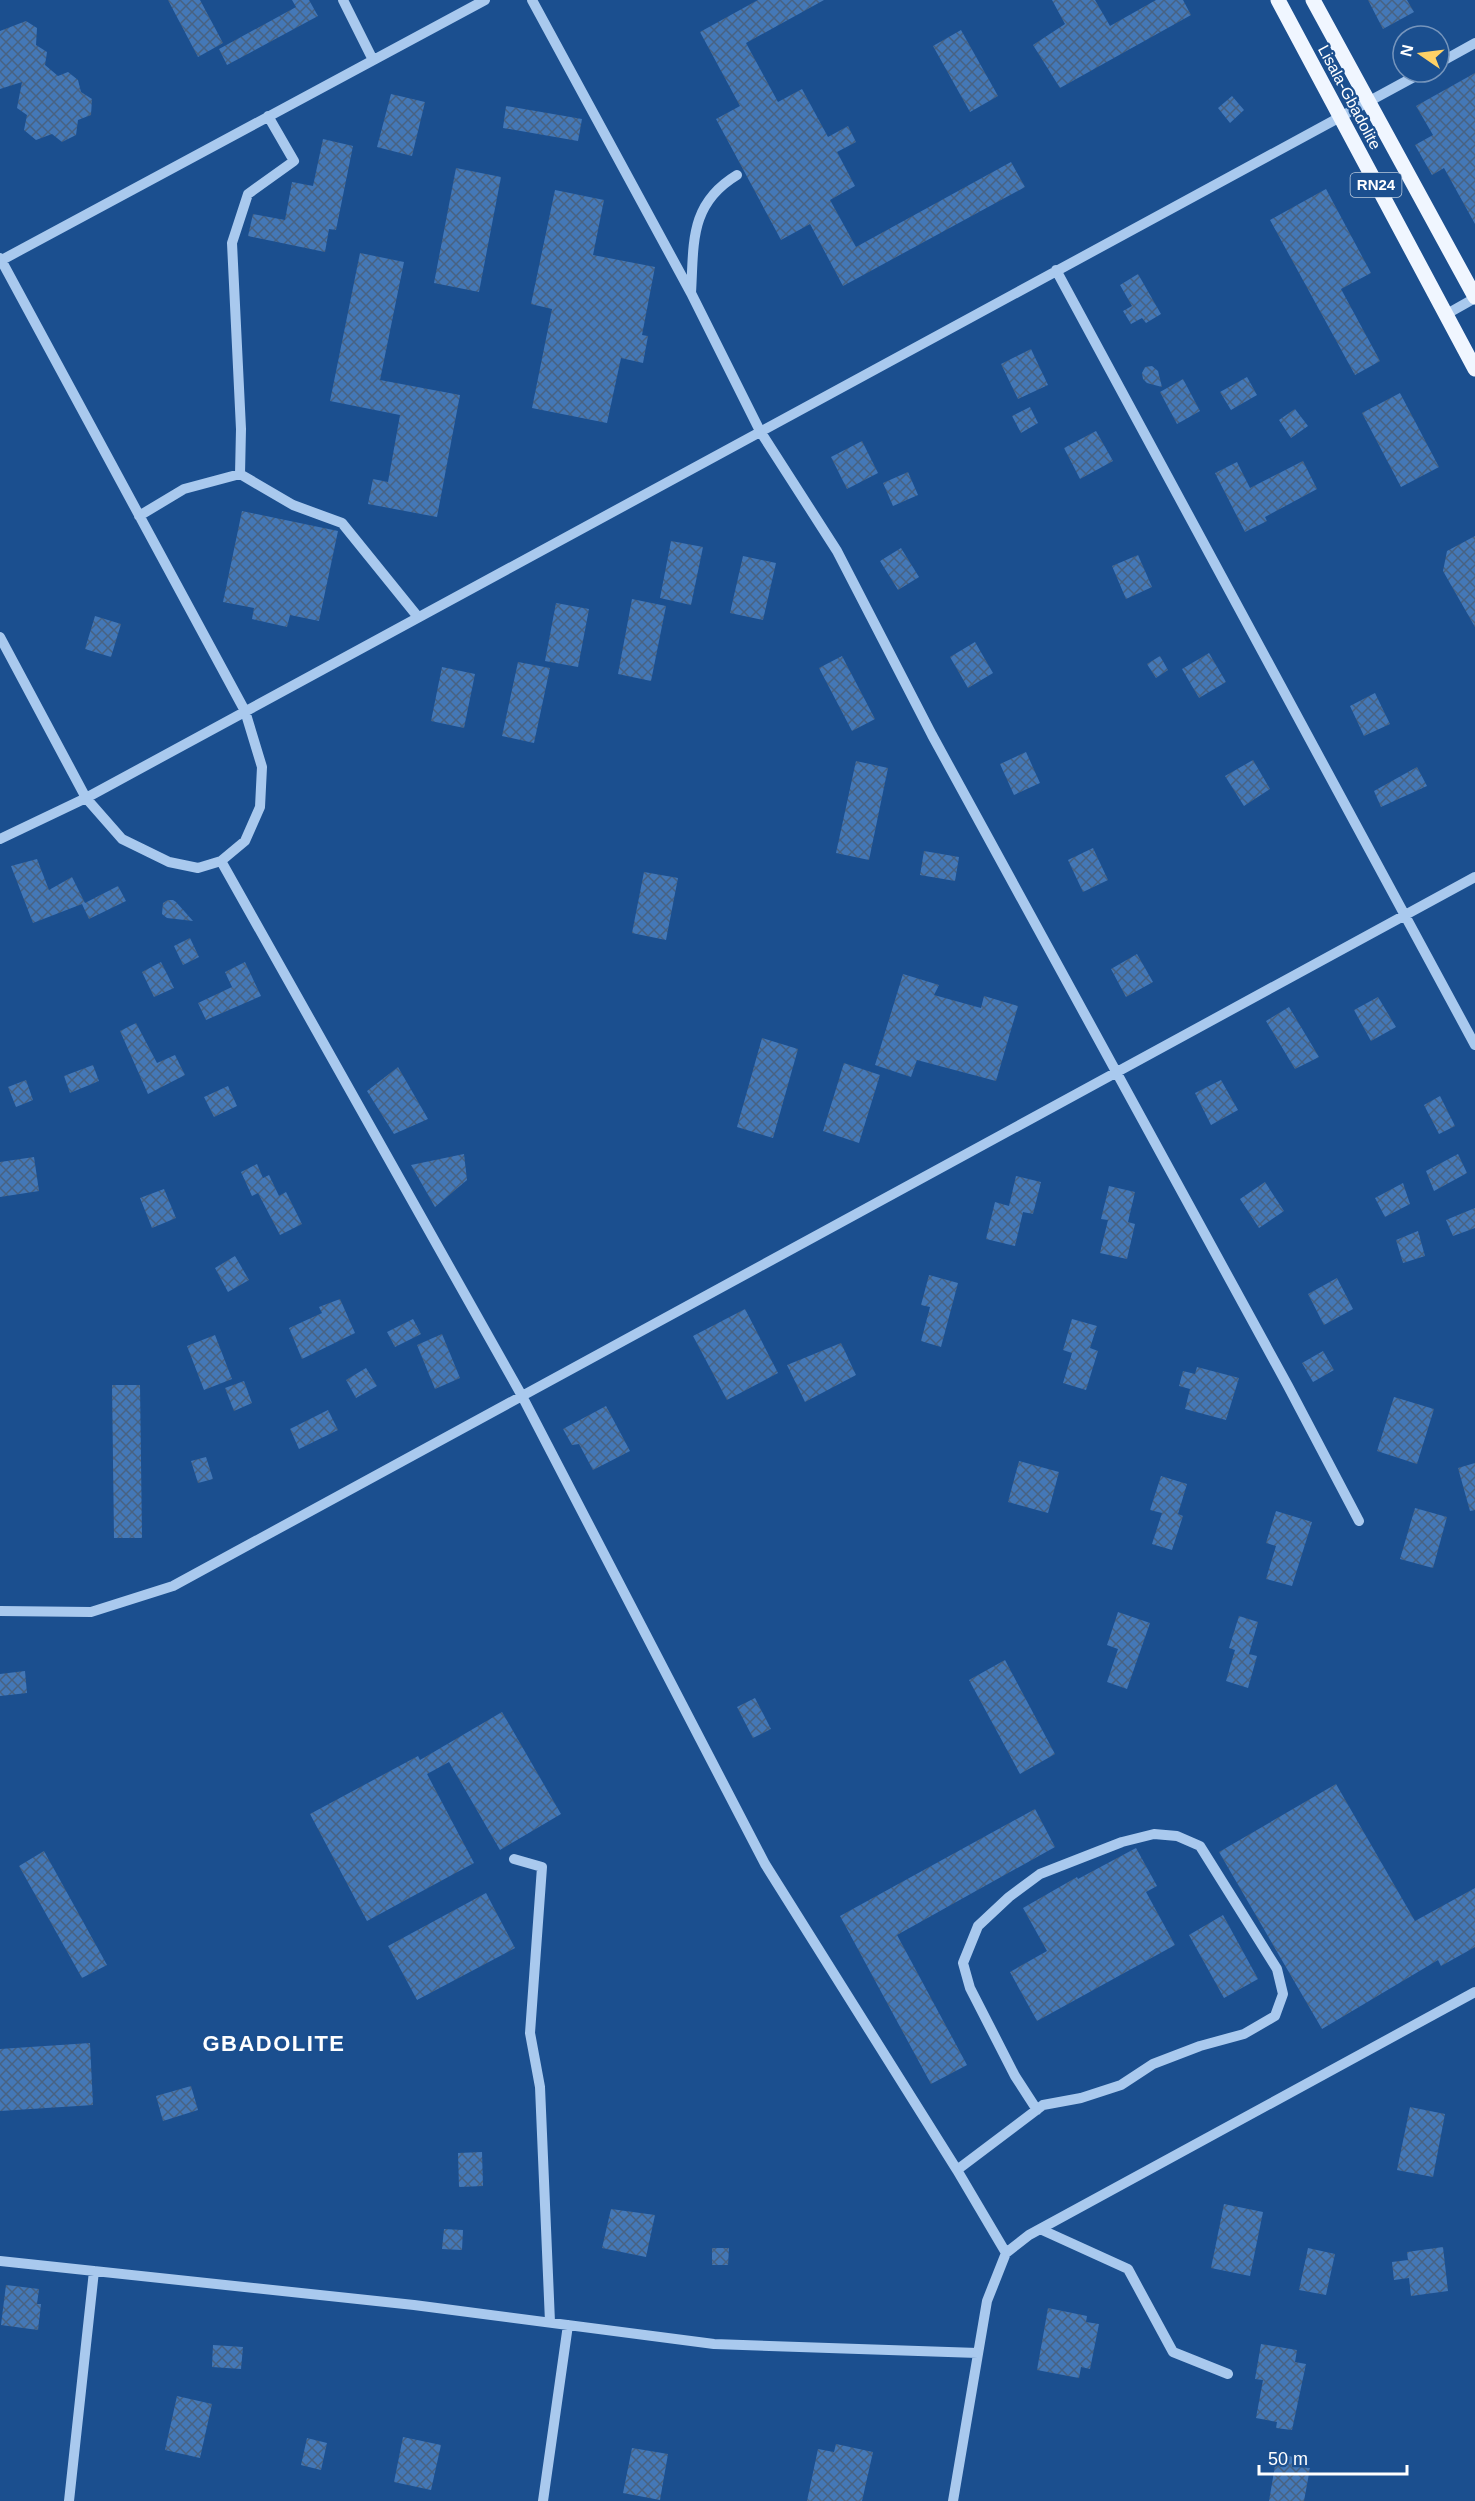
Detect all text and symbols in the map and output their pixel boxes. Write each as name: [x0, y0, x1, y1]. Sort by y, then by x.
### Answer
north arrow: [1391, 24, 1451, 84]
street label: Lisala-Gbadolite: [1315, 42, 1384, 152]
text: N: [1397, 43, 1417, 58]
road number: RN24: [1350, 173, 1402, 197]
district label: GBADOLITE: [202, 2031, 346, 2056]
scale bar: [1259, 2438, 1408, 2476]
text: 50 m: [1268, 2449, 1308, 2469]

